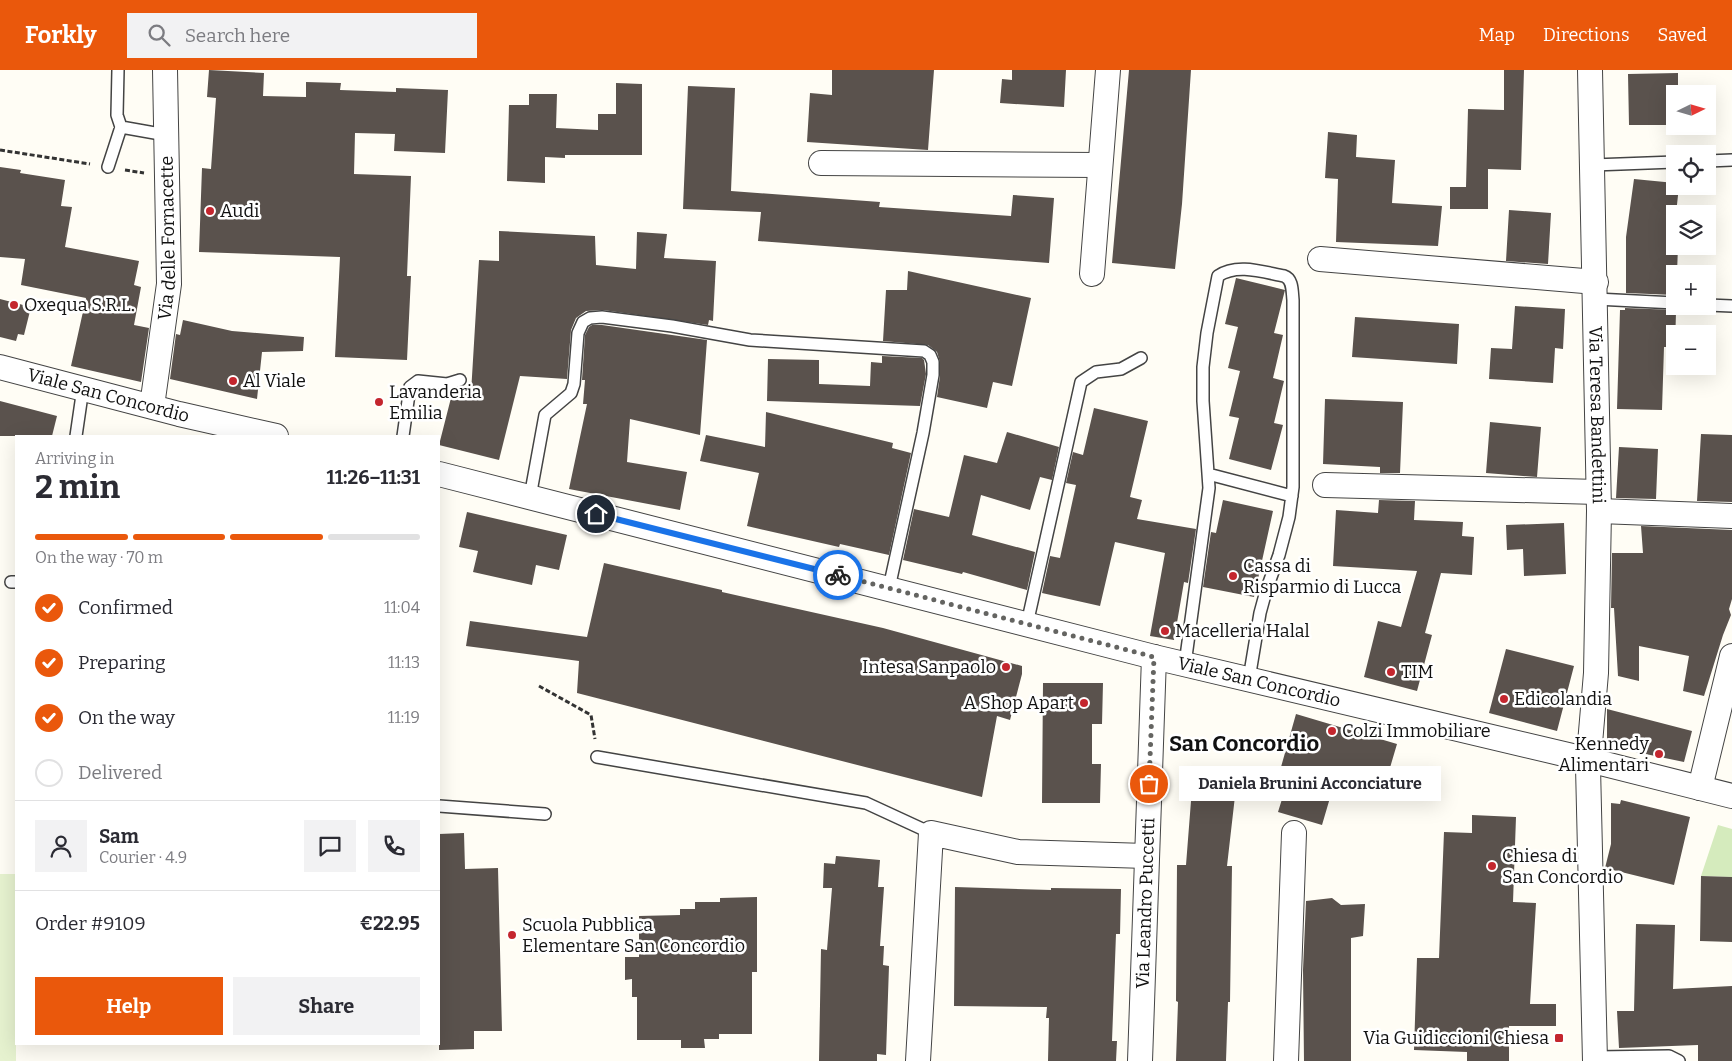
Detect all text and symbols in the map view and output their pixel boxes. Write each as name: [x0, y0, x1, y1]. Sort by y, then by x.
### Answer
search box: [127, 13, 477, 58]
text: Forkly: [25, 21, 97, 49]
icon: search: [145, 21, 173, 49]
text: Search here: [185, 24, 290, 47]
text: Map: [1479, 24, 1515, 46]
text: Directions: [1543, 24, 1630, 46]
text: Saved: [1658, 24, 1707, 46]
north arrow: [1666, 85, 1716, 135]
map controls: [1666, 85, 1716, 375]
button: locate: [1666, 145, 1716, 195]
street label: Via delle Fornacette: [153, 156, 181, 322]
place label: Audi: [220, 200, 259, 222]
marker: Audi: [204, 205, 216, 217]
button: layers: [1666, 205, 1716, 255]
button: +: [1666, 265, 1716, 315]
place label: Oxequa S.R.L.: [24, 294, 135, 316]
marker: Oxequa S.R.L.: [8, 299, 20, 311]
button: −: [1666, 325, 1716, 375]
street label: Via Teresa Bandettini: [1584, 326, 1610, 504]
street label: Viale San Concordio: [25, 364, 191, 427]
place label: Al Viale: [243, 370, 306, 392]
marker: Al Viale: [227, 375, 239, 387]
place label: Lavanderia Emilia: [389, 381, 482, 424]
marker: Lavanderia Emilia: [373, 396, 385, 408]
text: Arriving in: [35, 449, 114, 468]
text: 11:26–11:31: [327, 466, 420, 489]
text: 2 min: [35, 468, 120, 506]
pin: [575, 493, 617, 535]
icon: home: [582, 500, 610, 528]
text: On the way · 70 m: [35, 548, 163, 567]
courier: [813, 550, 863, 600]
place label: Cassa di Risparmio di Lucca: [1243, 555, 1402, 598]
icon: bike: [824, 561, 852, 589]
marker: Cassa di Risparmio di Lucca: [1227, 570, 1239, 582]
icon: check: [35, 594, 63, 622]
text: Confirmed: [78, 596, 173, 619]
text: 11:04: [384, 598, 420, 617]
place label: Macelleria Halal: [1175, 620, 1310, 642]
marker: Macelleria Halal: [1159, 625, 1171, 637]
icon: check: [35, 649, 63, 677]
text: Preparing: [78, 651, 166, 674]
street label: Viale San Concordio: [1175, 652, 1343, 712]
text: 11:13: [388, 653, 420, 672]
place label: Intesa Sanpaolo: [862, 656, 996, 678]
marker: Intesa Sanpaolo: [1000, 661, 1012, 673]
place label: TIM: [1401, 661, 1434, 683]
marker: TIM: [1385, 666, 1397, 678]
place label: Edicolandia: [1514, 688, 1612, 710]
place label: A Shop Apart: [964, 692, 1074, 714]
marker: Edicolandia: [1498, 693, 1510, 705]
marker: A Shop Apart: [1078, 697, 1090, 709]
icon: check: [35, 704, 63, 732]
text: On the way: [78, 706, 175, 729]
text: 11:19: [388, 708, 420, 727]
place label: Colzi Immobiliare: [1342, 720, 1491, 742]
marker: Colzi Immobiliare: [1326, 725, 1338, 737]
district label: San Concordio: [1169, 730, 1319, 757]
place label: Kennedy Alimentari: [1558, 733, 1649, 776]
marker: Kennedy Alimentari: [1653, 748, 1665, 760]
text: Delivered: [78, 761, 162, 784]
pin: [1128, 763, 1170, 805]
callout: Daniela Brunini Acconciature: [1179, 766, 1442, 802]
icon: bag: [1135, 770, 1163, 798]
text: Daniela Brunini Acconciature: [1198, 774, 1422, 793]
street label: Via Leandro Puccetti: [1132, 817, 1159, 989]
button: person: [35, 820, 87, 872]
button: chat: [304, 820, 356, 872]
button: phone: [368, 820, 420, 872]
text: Sam: [99, 825, 139, 848]
place label: Chiesa di San Concordio: [1502, 845, 1623, 888]
text: Courier · 4.9: [99, 848, 187, 867]
marker: Chiesa di San Concordio: [1486, 860, 1498, 872]
text: Order #9109: [35, 912, 146, 935]
text: €22.95: [360, 912, 420, 935]
place label: Scuola Pubblica Elementare San Concordio: [522, 914, 745, 957]
marker: Scuola Pubblica Elementare San Concordio: [506, 929, 518, 941]
button: Help: [35, 977, 223, 1035]
button: Share: [233, 977, 420, 1035]
place label: Via Guidiccioni Chiesa: [1363, 1027, 1549, 1049]
marker: Via Guidiccioni Chiesa: [1553, 1032, 1565, 1044]

